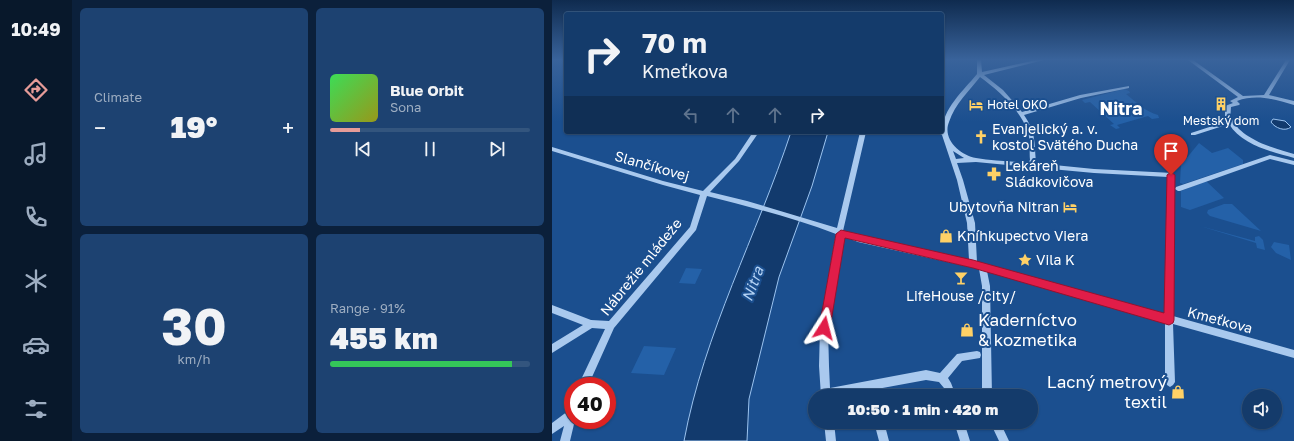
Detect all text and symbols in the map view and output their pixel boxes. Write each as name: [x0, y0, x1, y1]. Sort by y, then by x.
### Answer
text: 10:49: [11, 18, 61, 40]
text: 70 m: [642, 26, 707, 59]
icon: right: [576, 28, 628, 80]
text: Kmeťkova: [642, 60, 728, 82]
icon: directions: [22, 76, 50, 104]
text: Blue Orbit: [390, 81, 464, 99]
text: Climate: [94, 89, 142, 105]
building icon: Mestský dom: [1213, 96, 1229, 112]
hotel icon: Hotel OKO: [968, 97, 984, 113]
place label: Hotel OKO: [987, 97, 1048, 112]
district label: Nitra: [1099, 97, 1143, 119]
text: Sona: [390, 99, 421, 115]
icon: left: [680, 104, 702, 126]
icon: ahead: [722, 104, 744, 126]
icon: ahead: [764, 104, 786, 126]
icon: right: [806, 104, 828, 126]
text: 19°: [170, 109, 218, 145]
place label: Mestský dom: [1183, 113, 1259, 128]
text: −: [94, 114, 106, 141]
text: +: [282, 114, 294, 141]
place label: Evanjelický a. v. kostol Svätého Ducha: [992, 120, 1138, 153]
church icon: Evanjelický a. v. kostol Svätého Ducha: [973, 129, 989, 145]
pin: [1154, 134, 1188, 175]
icon: previous: [352, 138, 374, 160]
icon: pause: [419, 138, 441, 160]
icon: next: [486, 138, 508, 160]
icon: music: [22, 140, 50, 168]
icon: arrive: [1160, 140, 1182, 162]
street label: Slančíkovej: [613, 147, 691, 184]
place label: Lekáreň Sládkovičova: [1005, 157, 1093, 190]
pharmacy icon: Lekáreň Sládkovičova: [986, 166, 1002, 182]
place label: Ubytovňa Nitran: [949, 198, 1059, 215]
hotel icon: Ubytovňa Nitran: [1062, 199, 1078, 215]
icon: phone: [22, 203, 50, 231]
street label: Nábrežie mládeže: [596, 215, 685, 319]
place label: Kníhkupectvo Viera: [957, 227, 1088, 244]
shop icon: Kníhkupectvo Viera: [938, 228, 954, 244]
place label: Vila K: [1036, 251, 1075, 268]
place icon: Vila K: [1017, 252, 1033, 268]
water label: Nitra: [738, 263, 767, 303]
icon: climate: [22, 267, 50, 295]
bar icon: LifeHouse /city/: [953, 270, 969, 286]
place label: LifeHouse /city/: [906, 287, 1016, 304]
text: 30: [161, 294, 227, 356]
text: Range · 91%: [330, 300, 405, 316]
street label: Kmeťkova: [1186, 303, 1255, 336]
position arrow: [803, 307, 845, 349]
place label: Kaderníctvo & kozmetika: [978, 309, 1077, 350]
text: 455 km: [330, 320, 438, 356]
shop icon: Kaderníctvo & kozmetika: [959, 322, 975, 338]
icon: car: [22, 331, 50, 359]
text: km/h: [177, 351, 211, 367]
place label: Lacný metrový textil: [1047, 371, 1167, 412]
speed limit sign: 40: [564, 377, 616, 429]
shop icon: Lacný metrový textil: [1170, 384, 1186, 400]
map controls: [1242, 389, 1282, 429]
button: sound: [1242, 389, 1282, 429]
icon: filters: [22, 395, 50, 423]
text: 10:50 · 1 min · 420 m: [848, 400, 998, 418]

